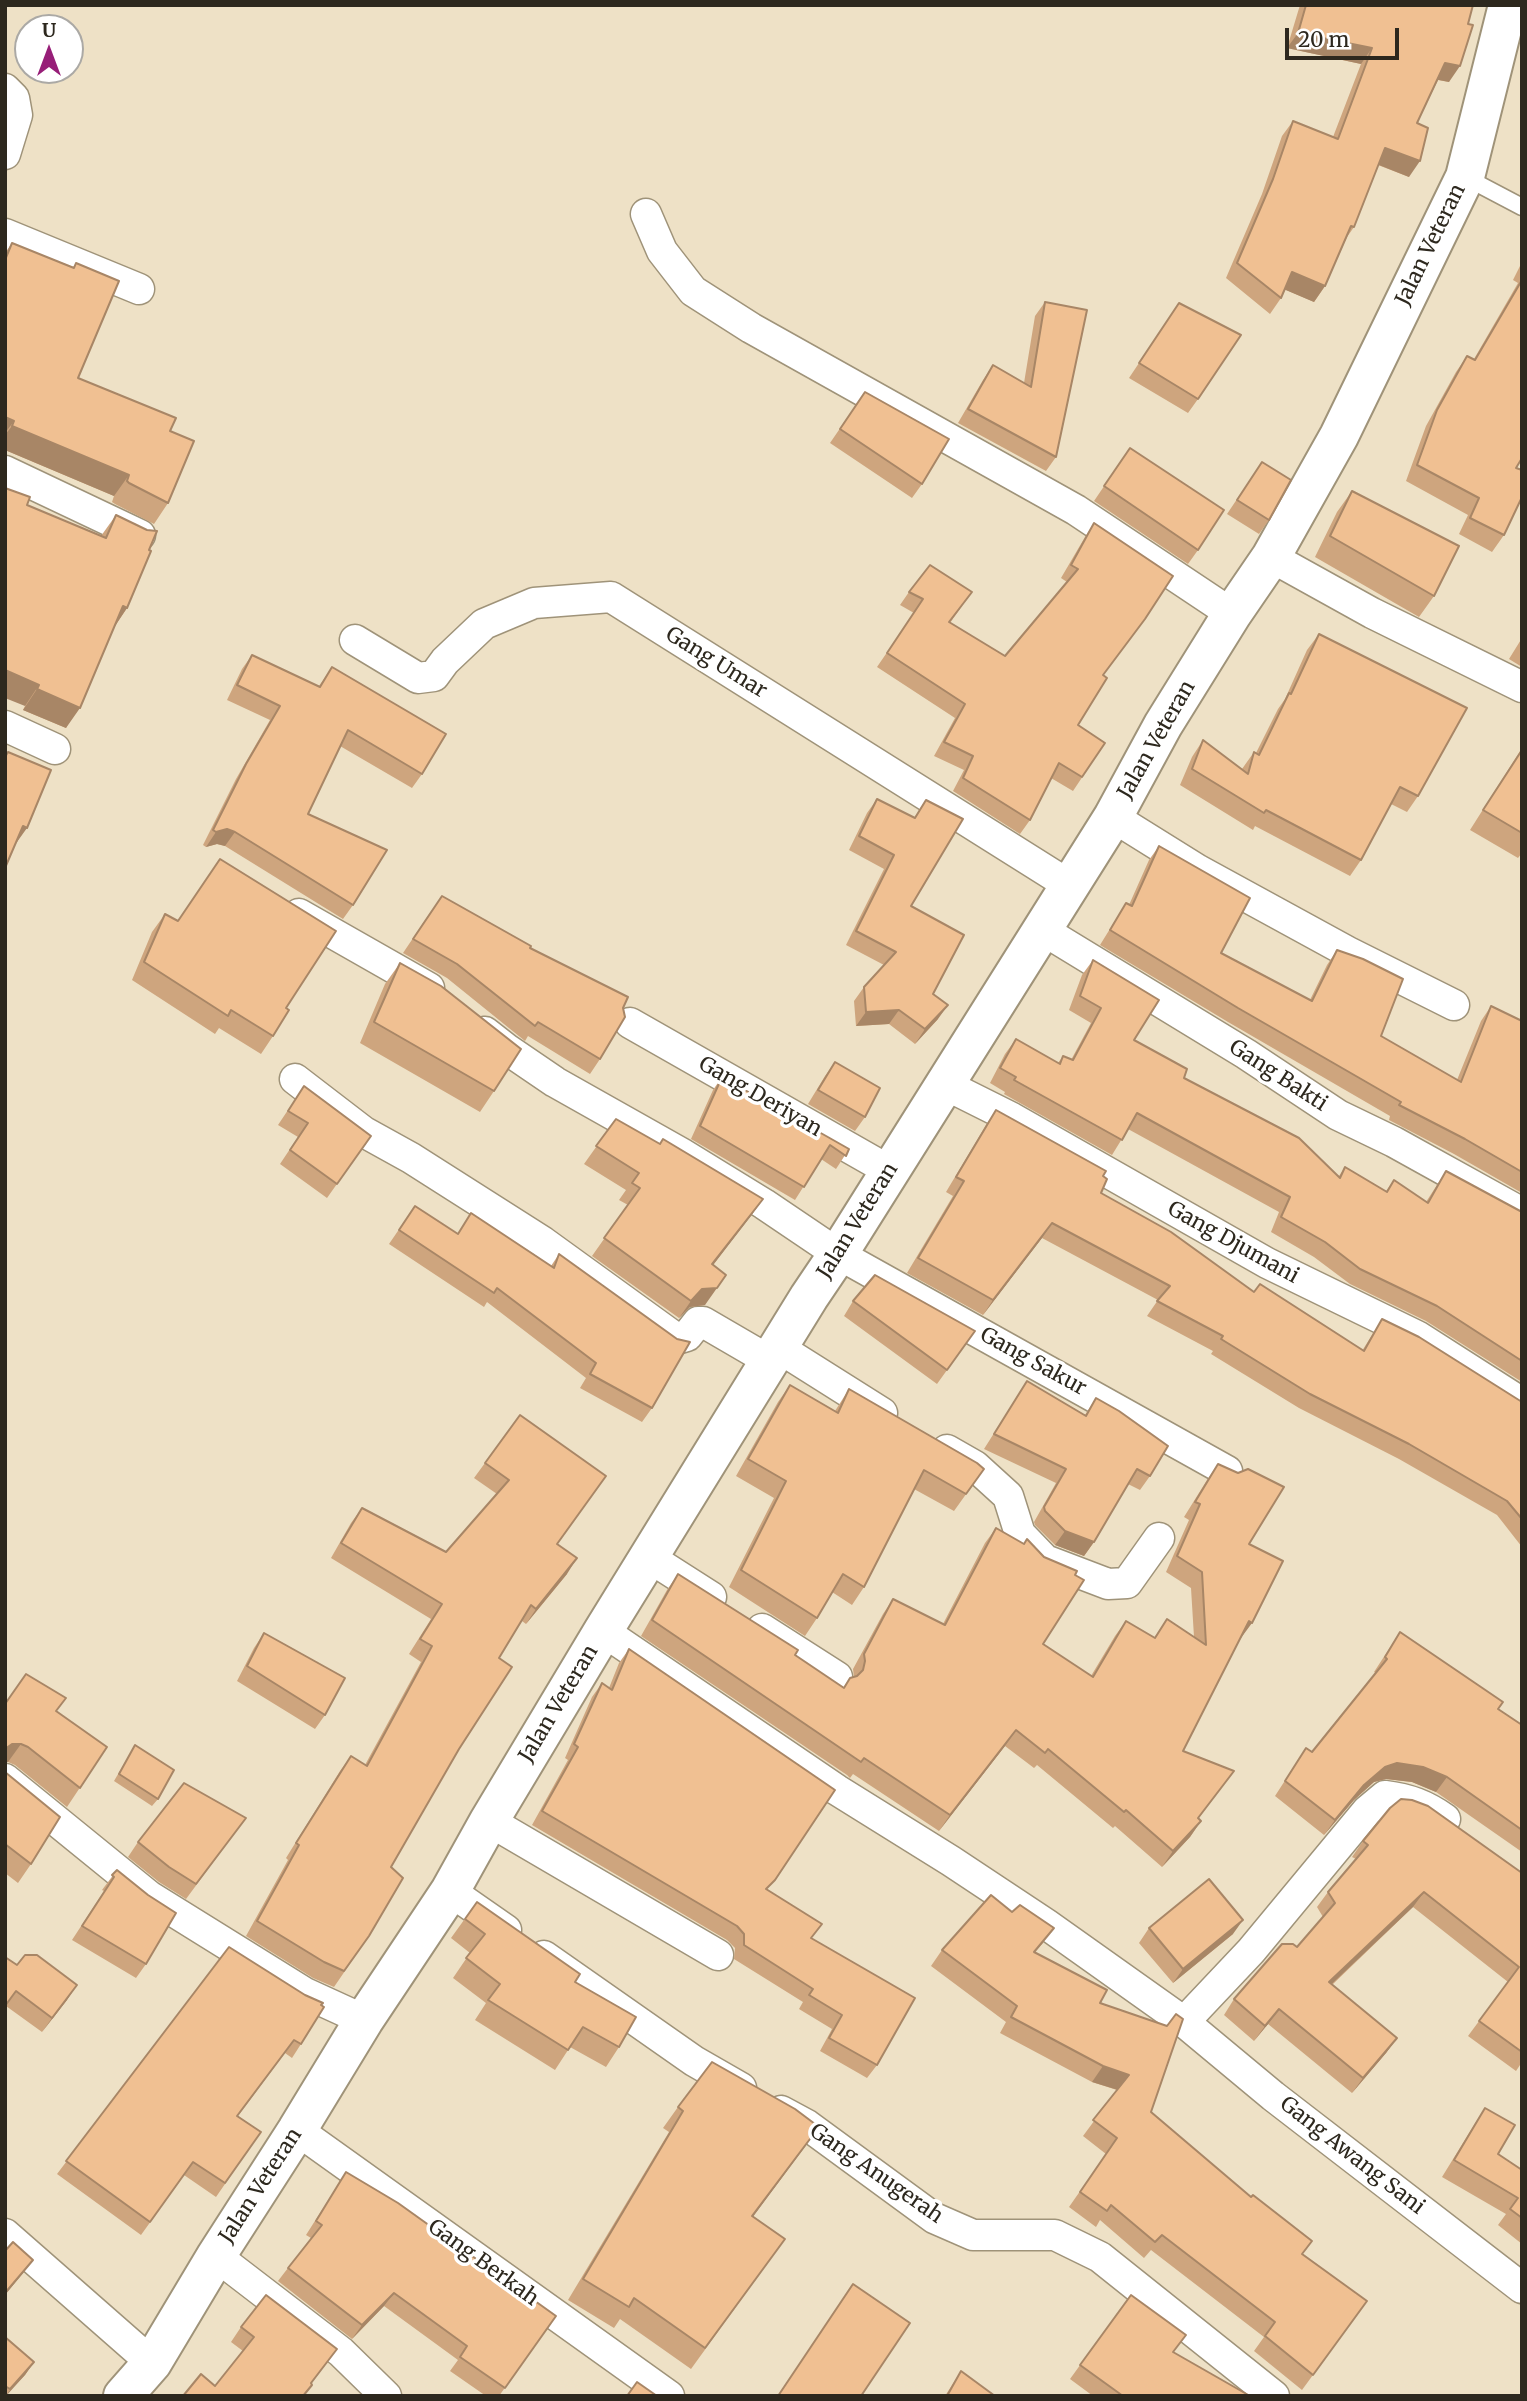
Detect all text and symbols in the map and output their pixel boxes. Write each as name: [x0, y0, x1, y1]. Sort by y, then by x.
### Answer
north arrow: [14, 14, 84, 84]
scale bar: [1289, 14, 1403, 58]
text: U: [42, 18, 56, 42]
text: 20 m: [1298, 26, 1349, 53]
street label: Jalan Veteran: [1391, 180, 1471, 310]
street label: Gang Umar: [661, 622, 771, 704]
street label: Jalan Veteran: [1113, 676, 1201, 804]
street label: Gang Bakti: [1224, 1035, 1332, 1117]
street label: Gang Deriyan: [694, 1052, 826, 1142]
street label: Jalan Veteran: [812, 1158, 904, 1284]
street label: Gang Djumani: [1163, 1197, 1303, 1289]
street label: Gang Sakur: [975, 1322, 1091, 1402]
street label: Jalan Veteran: [514, 1641, 604, 1767]
street label: Gang Awang Sani: [1275, 2092, 1429, 2220]
street label: Gang Anugerah: [805, 2119, 947, 2229]
street label: Jalan Veteran: [214, 2124, 308, 2248]
street label: Gang Berkah: [423, 2214, 543, 2312]

